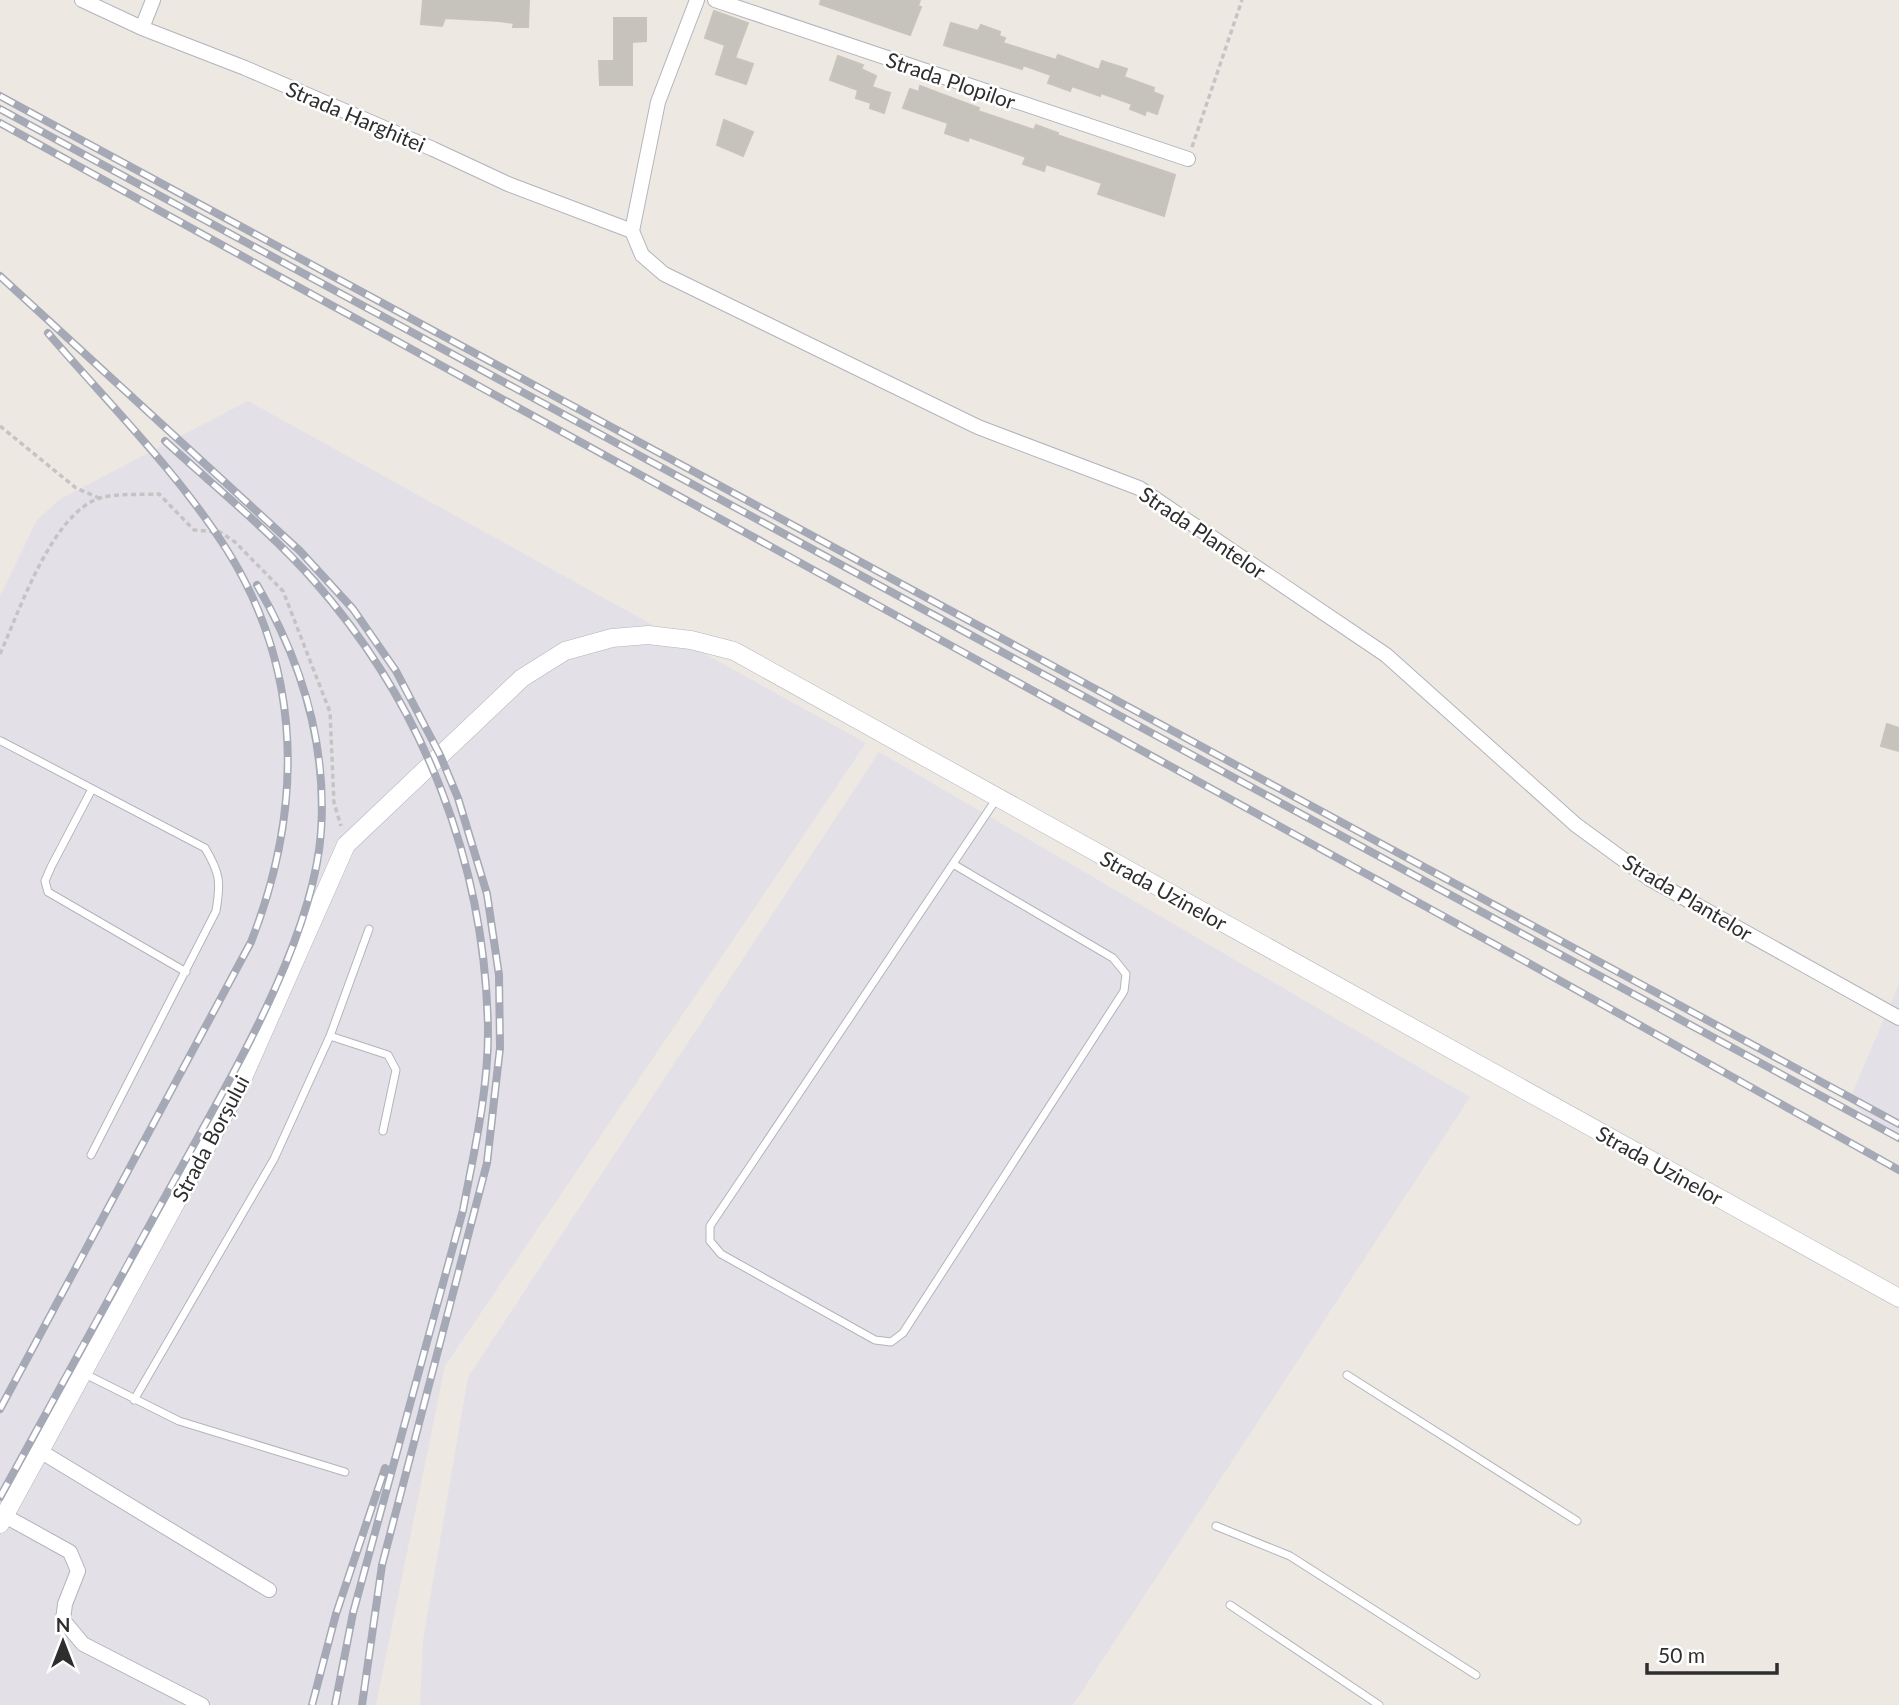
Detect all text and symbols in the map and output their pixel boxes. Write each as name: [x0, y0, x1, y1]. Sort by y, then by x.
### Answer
street label: Strada Plopilor: [883, 46, 1019, 114]
street label: Strada Harghitei: [283, 75, 429, 157]
street label: Strada Plantelor: [1135, 481, 1271, 584]
street label: Strada Uzinelor: [1096, 845, 1232, 935]
street label: Strada Plantelor: [1619, 849, 1758, 946]
street label: Strada Borșului: [166, 1071, 254, 1205]
street label: Strada Uzinelor: [1592, 1120, 1728, 1210]
north arrow: [28, 1607, 98, 1677]
text: N: [56, 1613, 70, 1636]
scale bar: [1647, 1632, 1776, 1676]
text: 50 m: [1658, 1642, 1705, 1667]

